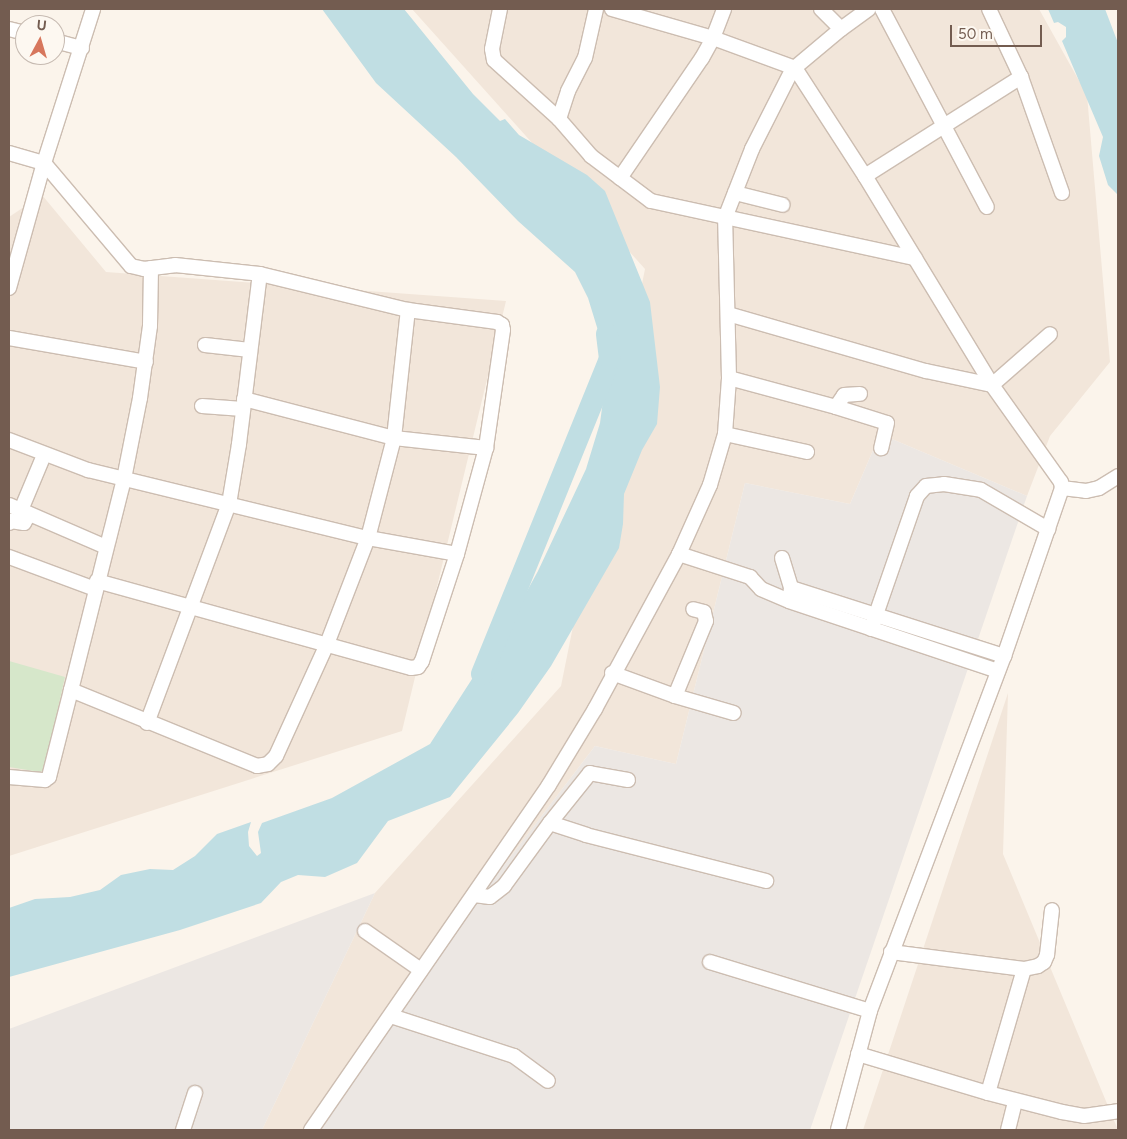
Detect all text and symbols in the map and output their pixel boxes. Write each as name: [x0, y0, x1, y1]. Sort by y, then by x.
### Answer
north arrow: [15, 15, 65, 65]
scale bar: [952, 15, 1044, 47]
text: U: [36, 17, 47, 35]
text: 50 m: [958, 25, 993, 43]

